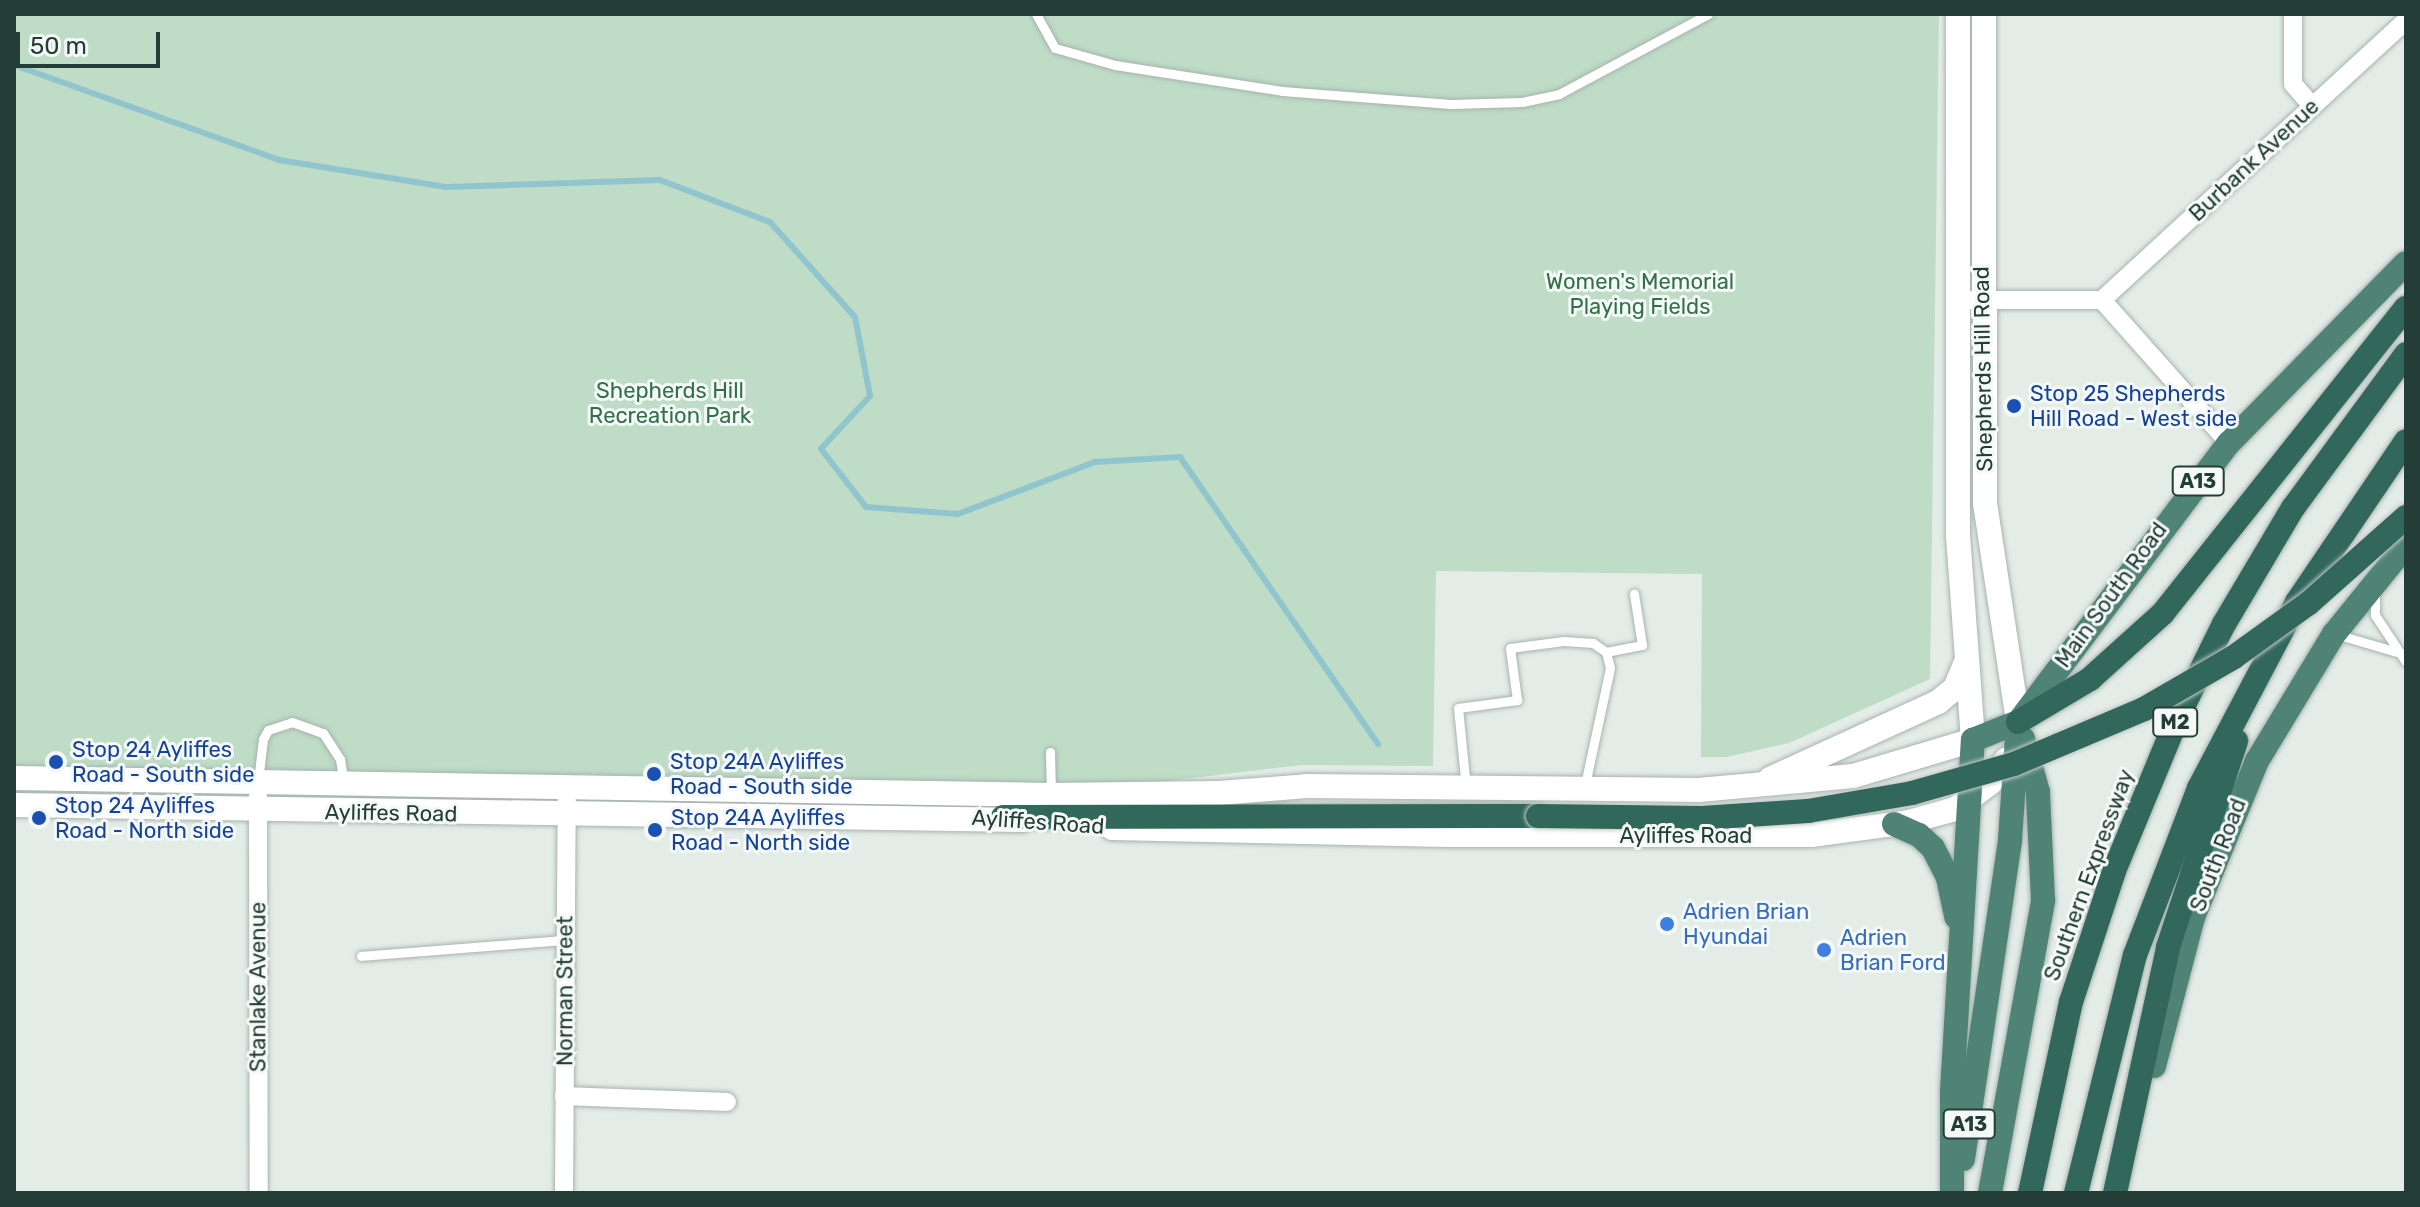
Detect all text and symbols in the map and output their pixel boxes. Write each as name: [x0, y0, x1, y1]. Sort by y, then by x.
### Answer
scale bar: [20, 16, 164, 66]
text: 50 m: [30, 32, 87, 60]
street label: Burbank Avenue: [2183, 93, 2325, 227]
street label: Shepherds Hill Road: [1968, 266, 1998, 472]
park label: Women's Memorial Playing Fields: [1546, 268, 1734, 320]
park label: Shepherds Hill Recreation Park: [589, 377, 751, 428]
place label: Stop 25 Shepherds Hill Road - West side: [2030, 380, 2237, 432]
marker: Stop 25 Shepherds Hill Road - West side: [2005, 397, 2023, 415]
road number: A13: [2170, 465, 2226, 497]
street label: Main South Road: [2050, 517, 2172, 673]
road number: M2: [2151, 706, 2199, 738]
place label: Stop 24 Ayliffes Road - South side: [72, 736, 254, 788]
place label: Stop 24A Ayliffes Road - South side: [670, 748, 852, 800]
marker: Stop 24 Ayliffes Road - South side: [47, 753, 65, 771]
marker: Stop 24A Ayliffes Road - South side: [645, 765, 663, 783]
street label: Southern Expressway: [2038, 766, 2140, 984]
place label: Stop 24 Ayliffes Road - North side: [55, 792, 234, 844]
street label: South Road: [2184, 795, 2252, 915]
street label: Ayliffes Road: [324, 799, 458, 827]
place label: Stop 24A Ayliffes Road - North side: [671, 804, 850, 856]
street label: Ayliffes Road: [971, 804, 1105, 840]
marker: Stop 24 Ayliffes Road - North side: [30, 809, 48, 827]
marker: Stop 24A Ayliffes Road - North side: [646, 821, 664, 839]
street label: Ayliffes Road: [1620, 823, 1752, 849]
place label: Adrien Brian Hyundai: [1683, 898, 1809, 950]
street label: Stanlake Avenue: [245, 902, 271, 1072]
marker: Adrien Brian Hyundai: [1658, 915, 1676, 933]
street label: Norman Street: [552, 916, 578, 1066]
place label: Adrien Brian Ford: [1840, 924, 1946, 976]
marker: Adrien Brian Ford: [1815, 941, 1833, 959]
road number: A13: [1941, 1108, 1997, 1140]

